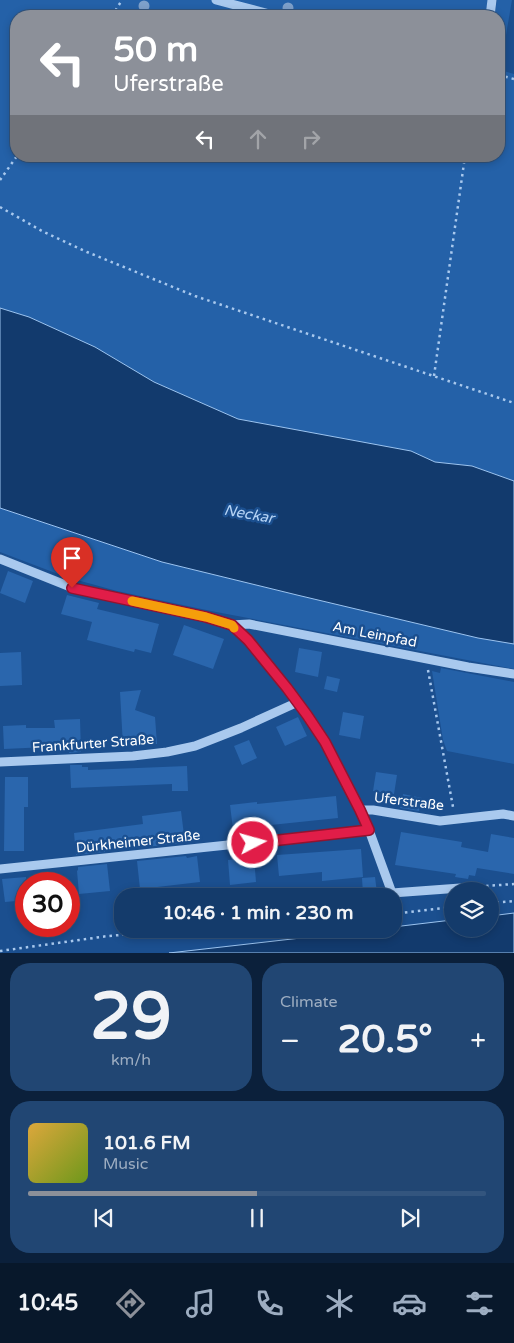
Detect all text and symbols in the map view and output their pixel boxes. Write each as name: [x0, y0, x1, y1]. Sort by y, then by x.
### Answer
text: 50 m: [113, 29, 198, 71]
icon: left: [30, 30, 95, 95]
text: Uferstraße: [113, 71, 224, 97]
icon: left: [191, 125, 219, 153]
icon: ahead: [244, 125, 272, 153]
icon: right: [297, 125, 325, 153]
water label: Neckar: [223, 501, 278, 528]
pin: [51, 537, 93, 588]
icon: arrive: [58, 544, 86, 572]
street label: Am Leinpfad: [331, 618, 418, 651]
street label: Frankfurter Straße: [31, 731, 155, 756]
street label: Uferstraße: [373, 789, 445, 814]
position arrow: [226, 816, 278, 868]
street label: Dürkheimer Straße: [75, 827, 201, 856]
speed limit sign: 30: [15, 872, 80, 937]
map controls: [444, 882, 499, 937]
button: layers: [444, 882, 499, 937]
text: 10:46 · 1 min · 230 m: [162, 902, 354, 924]
text: 29: [90, 978, 172, 1057]
text: Climate: [280, 992, 338, 1012]
text: 20.5°: [338, 1017, 433, 1063]
text: −: [280, 1024, 300, 1058]
text: +: [470, 1024, 486, 1058]
text: km/h: [111, 1050, 151, 1070]
text: 101.6 FM: [103, 1132, 191, 1154]
text: Music: [103, 1154, 148, 1174]
icon: previous: [90, 1204, 118, 1232]
icon: pause: [243, 1204, 271, 1232]
icon: next: [396, 1204, 424, 1232]
icon: directions: [113, 1286, 148, 1321]
icon: music: [183, 1286, 218, 1321]
icon: phone: [252, 1286, 287, 1321]
icon: climate: [322, 1286, 357, 1321]
icon: car: [392, 1286, 427, 1321]
icon: filters: [462, 1286, 497, 1321]
text: 10:45: [17, 1290, 78, 1316]

